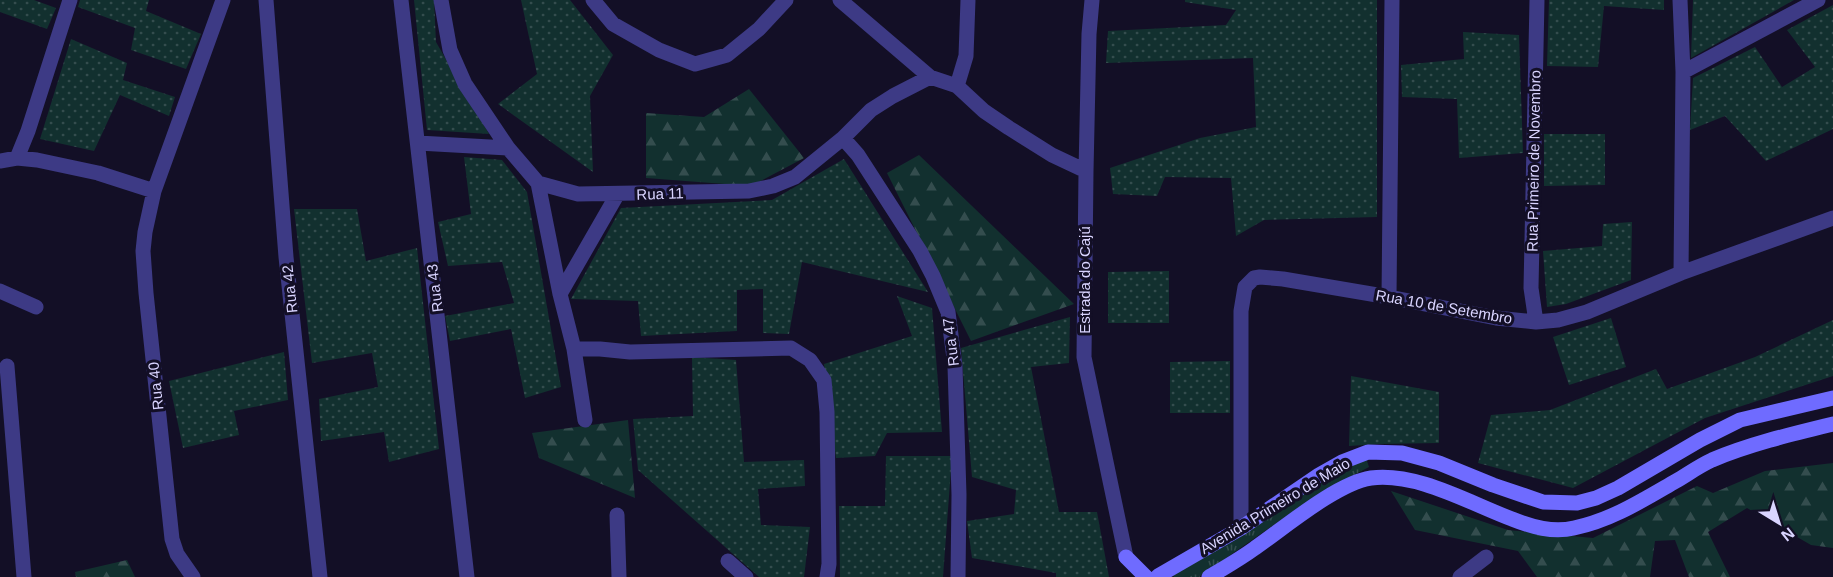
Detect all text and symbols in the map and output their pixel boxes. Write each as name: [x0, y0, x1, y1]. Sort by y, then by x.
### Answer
street label: Rua Primeiro de Novembro: [1523, 70, 1544, 252]
street label: Rua 11: [636, 184, 684, 203]
street label: Estrada do Cajú: [1076, 226, 1093, 334]
street label: Rua 43: [423, 263, 446, 313]
street label: Rua 42: [279, 264, 300, 314]
street label: Rua 10 de Setembro: [1374, 286, 1514, 327]
street label: Rua 47: [939, 317, 962, 367]
street label: Rua 40: [145, 361, 166, 411]
street label: Avenida Primeiro de Maio: [1197, 454, 1353, 557]
north arrow: [1749, 493, 1809, 553]
text: N: [1778, 524, 1798, 545]

